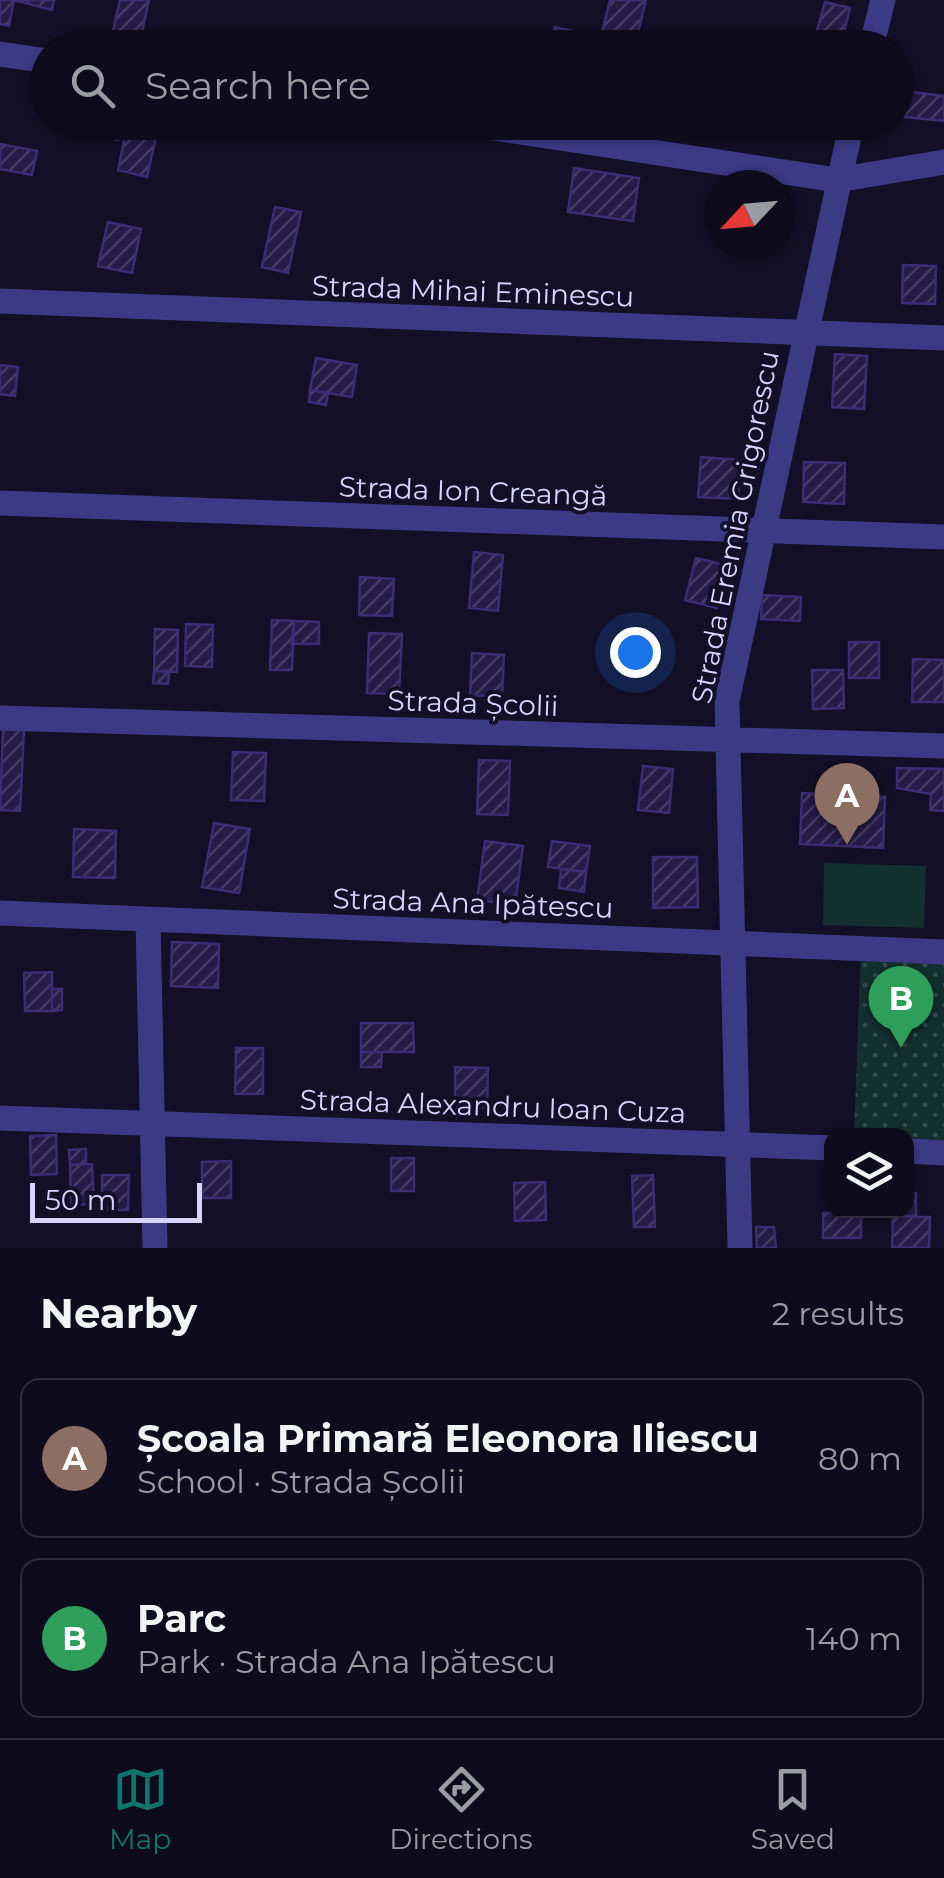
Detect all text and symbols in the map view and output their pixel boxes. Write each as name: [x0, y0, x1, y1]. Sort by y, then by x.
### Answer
search box: [30, 30, 914, 140]
icon: search: [65, 58, 120, 113]
text: Search here: [145, 62, 371, 109]
north arrow: [704, 170, 794, 260]
street label: Strada Mihai Eminescu: [311, 268, 635, 314]
street label: Strada Eremia Grigorescu: [684, 348, 786, 706]
street label: Strada Ion Creangă: [338, 469, 608, 513]
your location: [610, 627, 661, 678]
street label: Strada Școlii: [387, 683, 559, 723]
pin: A: [814, 762, 880, 845]
street label: Strada Ana Ipătescu: [332, 881, 614, 925]
pin: B: [868, 966, 934, 1048]
street label: Strada Alexandru Ioan Cuza: [299, 1082, 687, 1130]
map controls: [824, 1128, 914, 1218]
button: layers: [824, 1128, 914, 1218]
scale bar: [30, 1178, 202, 1222]
text: 50 m: [45, 1183, 116, 1217]
text: Nearby: [40, 1287, 197, 1339]
text: 2 results: [772, 1294, 904, 1333]
text: Școala Primară Eleonora Iliescu: [137, 1415, 759, 1462]
text: A: [62, 1439, 87, 1478]
text: 80 m: [818, 1439, 902, 1478]
text: School · Strada Școlii: [137, 1462, 465, 1501]
text: Parc: [137, 1595, 226, 1642]
text: B: [62, 1619, 87, 1658]
text: 140 m: [806, 1619, 902, 1658]
text: Park · Strada Ana Ipătescu: [137, 1642, 556, 1681]
tab: Map: [109, 1762, 171, 1856]
tab: Directions: [389, 1762, 533, 1856]
tab: Saved: [751, 1762, 835, 1856]

